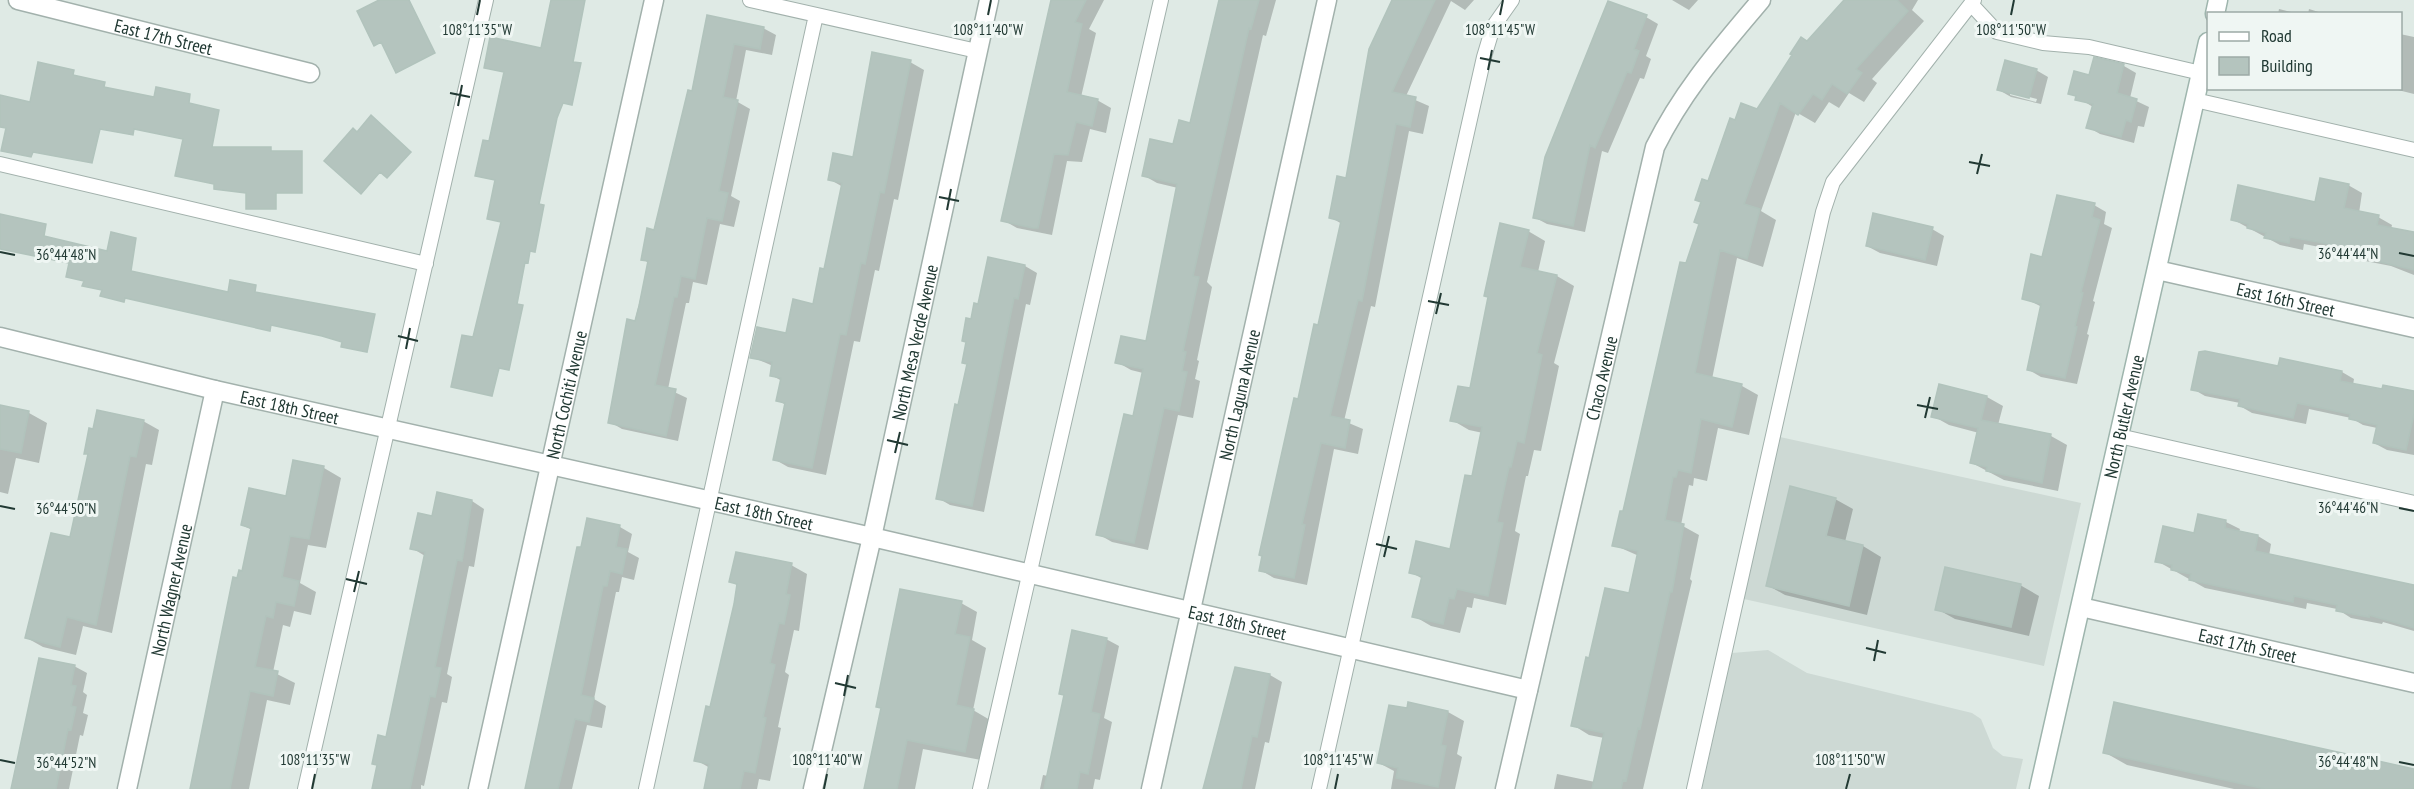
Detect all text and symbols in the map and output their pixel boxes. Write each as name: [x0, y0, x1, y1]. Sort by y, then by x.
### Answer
legend: [2207, 12, 2402, 90]
street label: East 17th Street: [112, 13, 215, 60]
text: 108°11'35"W: [442, 20, 512, 39]
text: 108°11'40"W: [953, 20, 1023, 39]
text: 108°11'45"W: [1465, 20, 1535, 39]
text: 108°11'50"W: [1976, 20, 2046, 39]
text: Road: [2261, 24, 2292, 47]
text: Building: [2261, 54, 2313, 77]
text: 36°44'44"N: [2318, 244, 2378, 263]
text: 36°44'48"N: [36, 245, 96, 264]
street label: North Mesa Verde Avenue: [886, 262, 943, 423]
street label: East 16th Street: [2234, 277, 2337, 321]
street label: North Laguna Avenue: [1213, 327, 1265, 462]
street label: North Cochiti Avenue: [540, 328, 591, 461]
street label: Chaco Avenue: [1580, 334, 1622, 423]
street label: North Butler Avenue: [2098, 352, 2148, 481]
street label: East 18th Street: [238, 385, 341, 429]
street label: East 18th Street: [713, 491, 815, 535]
text: 36°44'46"N: [2318, 498, 2378, 517]
text: 36°44'50"N: [36, 499, 96, 518]
street label: North Wagner Avenue: [145, 521, 197, 658]
street label: East 18th Street: [1186, 600, 1289, 645]
street label: East 17th Street: [2196, 623, 2299, 667]
text: 108°11'35"W: [280, 750, 350, 769]
text: 108°11'40"W: [792, 750, 862, 769]
text: 108°11'45"W: [1303, 750, 1373, 769]
text: 108°11'50"W: [1815, 750, 1885, 769]
text: 36°44'48"N: [2318, 752, 2378, 771]
text: 36°44'52"N: [36, 753, 96, 772]

